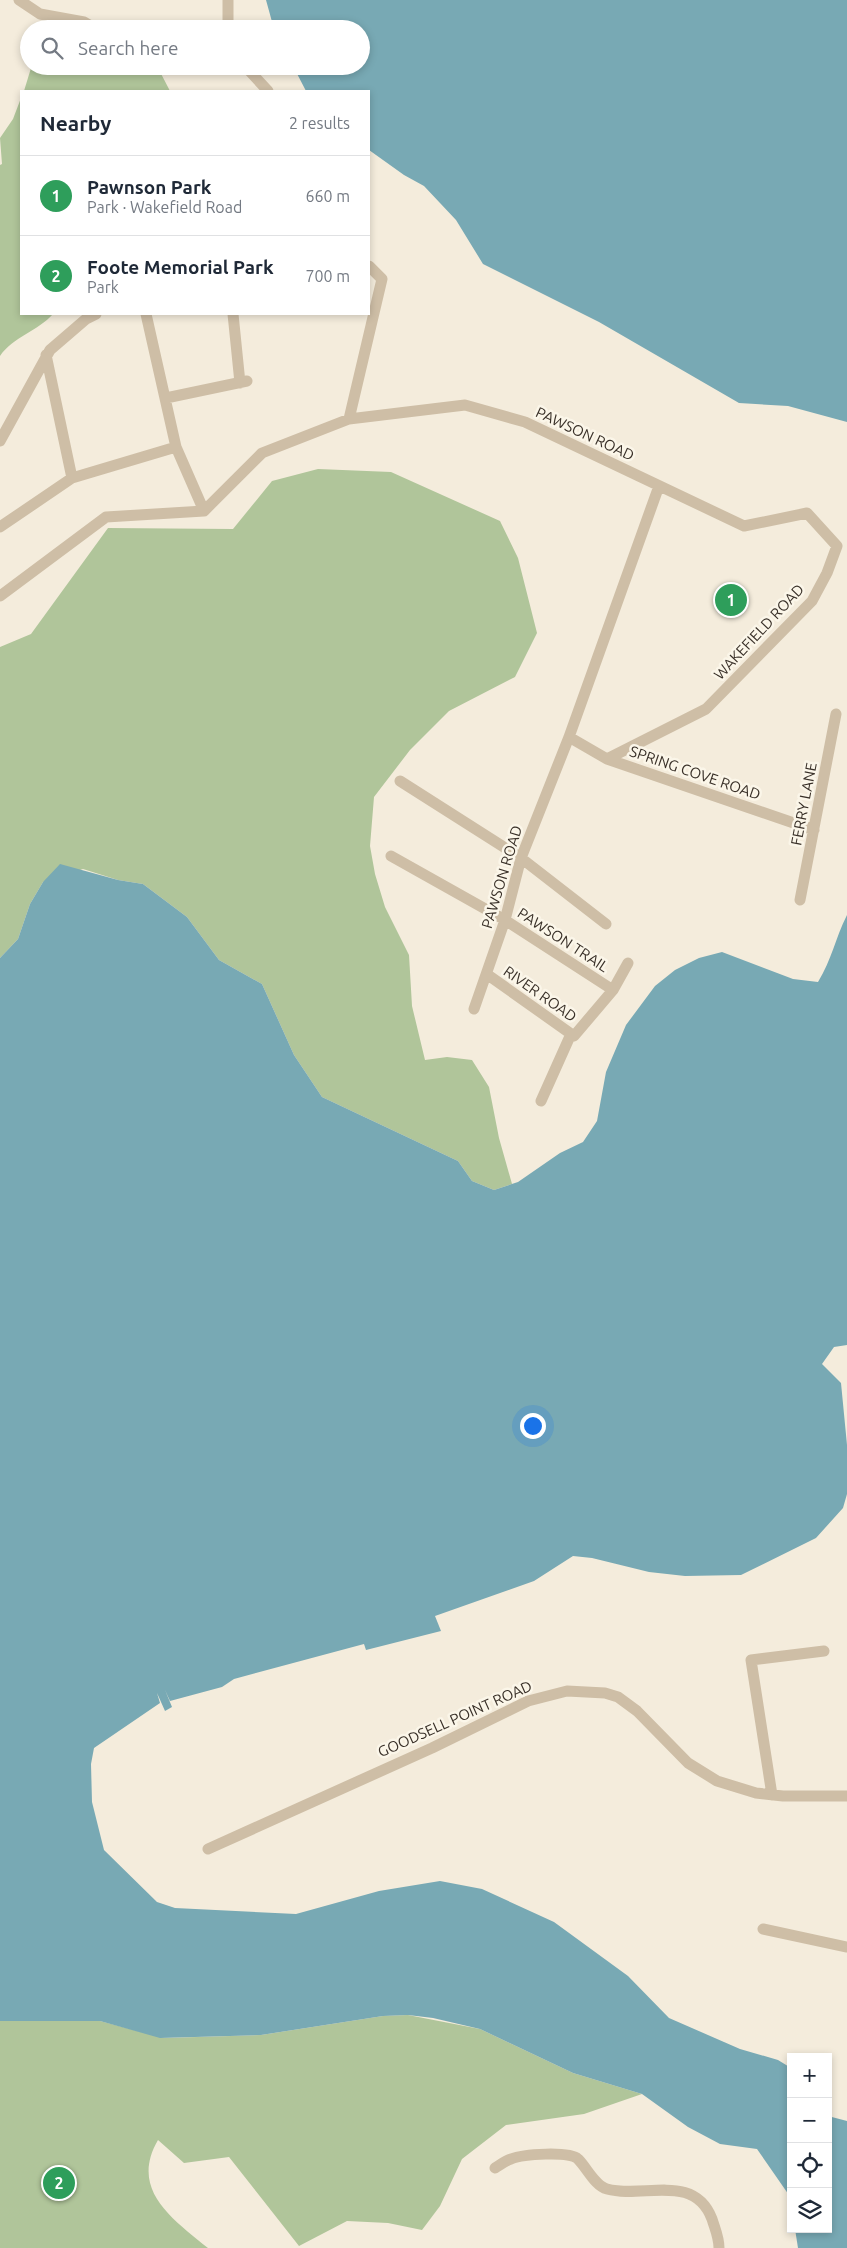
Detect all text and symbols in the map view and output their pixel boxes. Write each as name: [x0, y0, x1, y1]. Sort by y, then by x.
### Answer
search box: [20, 20, 370, 75]
icon: search: [38, 34, 66, 62]
text: Search here: [78, 37, 178, 59]
text: Nearby: [40, 111, 111, 135]
text: 2 results: [289, 114, 350, 132]
text: Pawnson Park: [87, 176, 211, 198]
text: 1: [51, 187, 61, 205]
text: 660 m: [305, 187, 350, 205]
text: Park · Wakefield Road: [87, 198, 242, 216]
text: Foote Memorial Park: [87, 256, 274, 278]
text: 2: [51, 267, 61, 285]
text: 700 m: [305, 267, 350, 285]
text: Park: [87, 278, 119, 296]
street label: PAWSON ROAD: [533, 403, 637, 464]
street label: WAKEFIELD ROAD: [710, 581, 807, 683]
pin: 1: [715, 581, 747, 619]
street label: SPRING COVE ROAD: [628, 742, 763, 803]
street label: FERRY LANE: [787, 761, 820, 847]
street label: PAWSON ROAD: [478, 823, 525, 930]
street label: PAWSON TRAIL: [515, 904, 612, 975]
street label: RIVER ROAD: [501, 962, 580, 1025]
your location: [520, 1413, 546, 1439]
street label: GOODSELL POINT ROAD: [375, 1677, 534, 1760]
map controls: [787, 2053, 832, 2233]
button: +: [787, 2053, 832, 2098]
button: −: [787, 2098, 832, 2143]
button: locate: [787, 2143, 832, 2188]
pin: 2: [43, 2164, 75, 2202]
button: layers: [787, 2188, 832, 2233]

